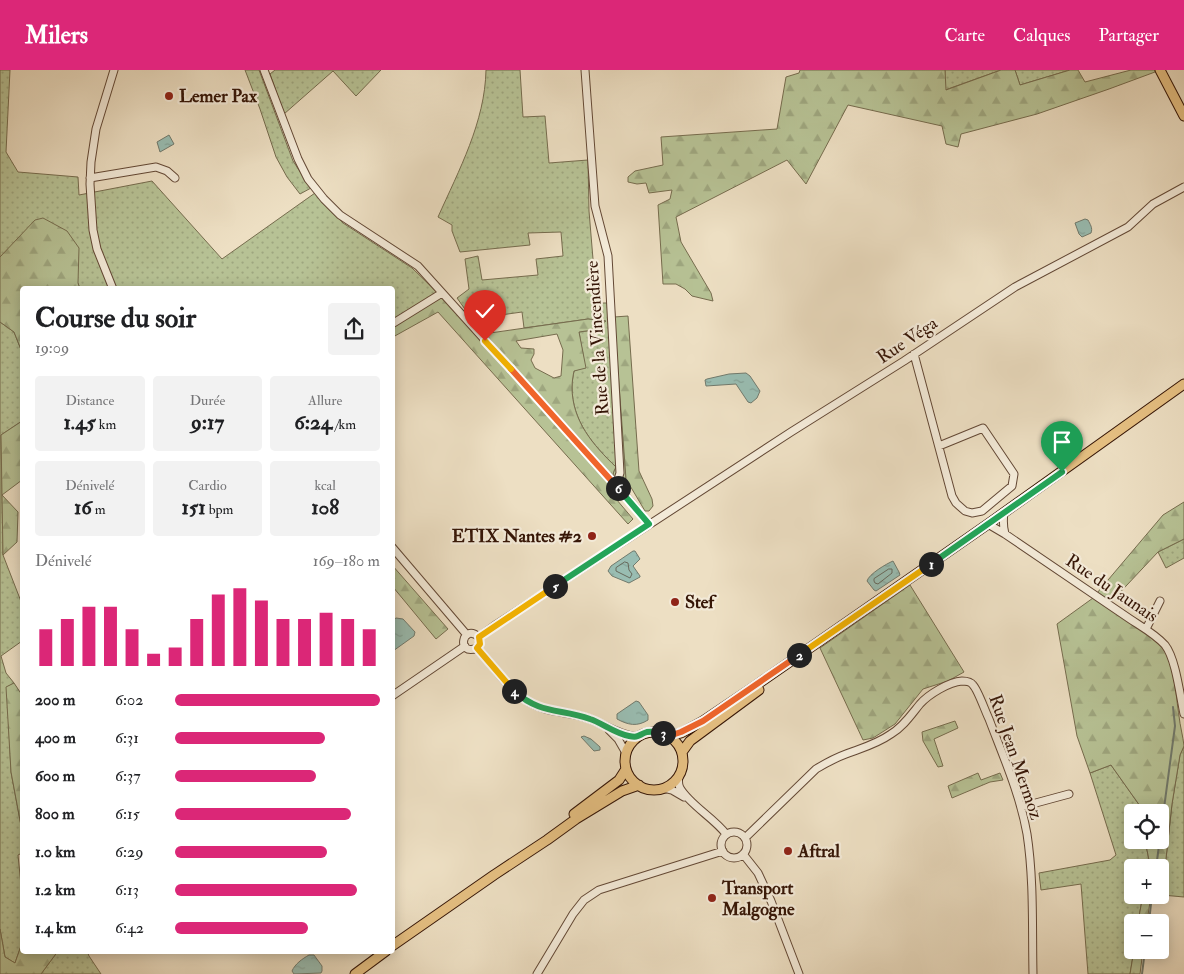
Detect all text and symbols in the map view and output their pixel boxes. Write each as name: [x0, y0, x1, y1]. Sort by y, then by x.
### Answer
text: Milers: [25, 20, 88, 51]
text: Carte: [944, 24, 985, 47]
text: Calques: [1013, 24, 1070, 47]
text: Partager: [1098, 24, 1159, 47]
place label: Lemer Pax: [179, 85, 258, 108]
marker: Lemer Pax: [163, 90, 175, 102]
street label: Rue de la Vincendière: [581, 259, 614, 416]
pin: [464, 290, 506, 341]
icon: check: [471, 297, 499, 325]
text: Course du soir: [35, 301, 196, 336]
button: share: [328, 303, 380, 355]
street label: Rue Véga: [873, 311, 943, 369]
text: 19:09: [35, 338, 69, 358]
text: Distance: [65, 392, 114, 409]
text: Durée: [190, 392, 225, 409]
text: Allure: [308, 392, 342, 409]
text: 1.45: [63, 409, 96, 436]
text: 9:17: [191, 409, 224, 436]
text: 6:24: [294, 409, 332, 436]
text: km: [96, 416, 116, 433]
text: /km: [332, 416, 356, 433]
pin: [1041, 421, 1083, 472]
icon: arrive: [1048, 428, 1076, 456]
pin: 6: [606, 476, 630, 500]
text: Dénivelé: [65, 477, 114, 494]
text: Cardio: [188, 477, 227, 494]
text: kcal: [314, 477, 336, 494]
text: 6: [615, 480, 622, 497]
text: 16: [74, 494, 92, 521]
text: 151: [182, 494, 206, 521]
text: 108: [311, 494, 339, 521]
text: m: [92, 501, 106, 518]
text: bpm: [206, 501, 233, 518]
place label: ETIX Nantes #2: [452, 525, 582, 548]
marker: ETIX Nantes #2: [586, 530, 598, 542]
street label: Rue du Jaunais: [1061, 549, 1162, 628]
text: Dénivelé: [35, 551, 91, 571]
text: 169–180 m: [313, 551, 380, 571]
pin: 1: [918, 552, 944, 576]
text: 1: [929, 556, 934, 573]
pin: 5: [542, 574, 568, 598]
text: 5: [552, 578, 559, 595]
place label: Stef: [685, 591, 717, 614]
marker: Stef: [669, 596, 681, 608]
pin: 2: [786, 642, 812, 668]
text: 2: [796, 647, 803, 664]
pin: 4: [502, 678, 526, 704]
text: 4: [511, 683, 518, 700]
text: 200 m: [35, 690, 75, 710]
text: 6:02: [115, 690, 143, 710]
street label: Rue Jean Mermoz: [983, 692, 1048, 823]
pin: 3: [650, 720, 676, 746]
text: 3: [661, 725, 666, 742]
text: 400 m: [35, 728, 76, 748]
text: 6:31: [115, 728, 139, 748]
text: 600 m: [35, 766, 75, 786]
text: 6:37: [115, 766, 141, 786]
text: 800 m: [35, 804, 75, 824]
text: 6:15: [115, 804, 140, 824]
map controls: [1124, 804, 1169, 959]
button: locate: [1124, 804, 1169, 849]
place label: Aftral: [797, 840, 840, 863]
text: 1.0 km: [35, 842, 75, 862]
text: 6:29: [115, 842, 143, 862]
marker: Aftral: [782, 845, 794, 857]
button: +: [1124, 859, 1169, 904]
place label: Transport Malgogne: [721, 877, 795, 921]
text: 1.2 km: [35, 880, 75, 900]
text: 6:13: [115, 880, 139, 900]
marker: Transport Malgogne: [706, 892, 718, 904]
button: −: [1124, 914, 1169, 959]
text: 1.4 km: [35, 918, 76, 938]
text: 6:42: [115, 918, 144, 938]

